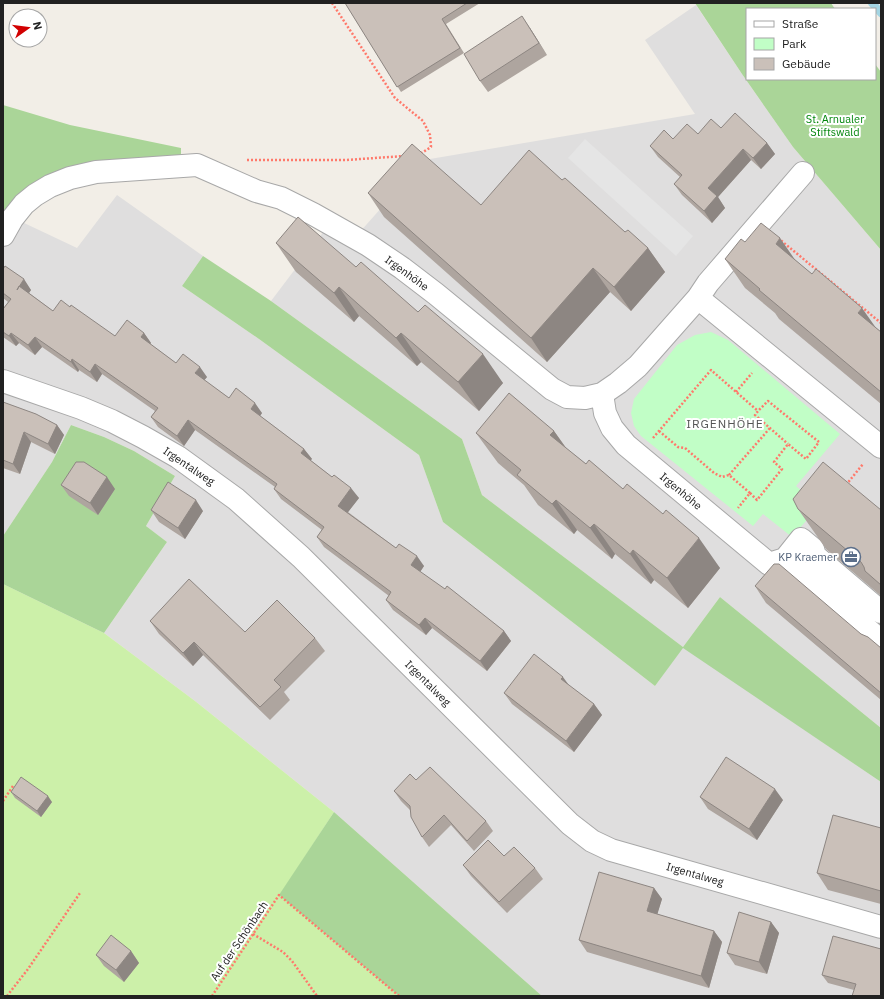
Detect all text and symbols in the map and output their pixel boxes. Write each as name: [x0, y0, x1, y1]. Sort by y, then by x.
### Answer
north arrow: [8, 8, 48, 48]
legend: [746, 8, 876, 80]
text: Straße: [782, 16, 819, 31]
text: N: [30, 20, 45, 31]
text: Park: [782, 36, 807, 51]
text: Gebäude: [782, 56, 831, 71]
park label: St. Arnualer Stiftswald: [806, 112, 864, 139]
street label: Irgenhöhe: [382, 252, 432, 294]
district label: IRGENHÖHE: [686, 416, 764, 431]
street label: Irgentalweg: [161, 444, 218, 488]
street label: Irgenhöhe: [657, 469, 705, 513]
office icon: KP Kraemer: [840, 546, 862, 568]
place label: KP Kraemer: [778, 550, 837, 564]
street label: Irgentalweg: [402, 657, 454, 709]
street label: Irgentalweg: [665, 859, 726, 889]
street label: Auf der Schönbach: [207, 898, 271, 984]

